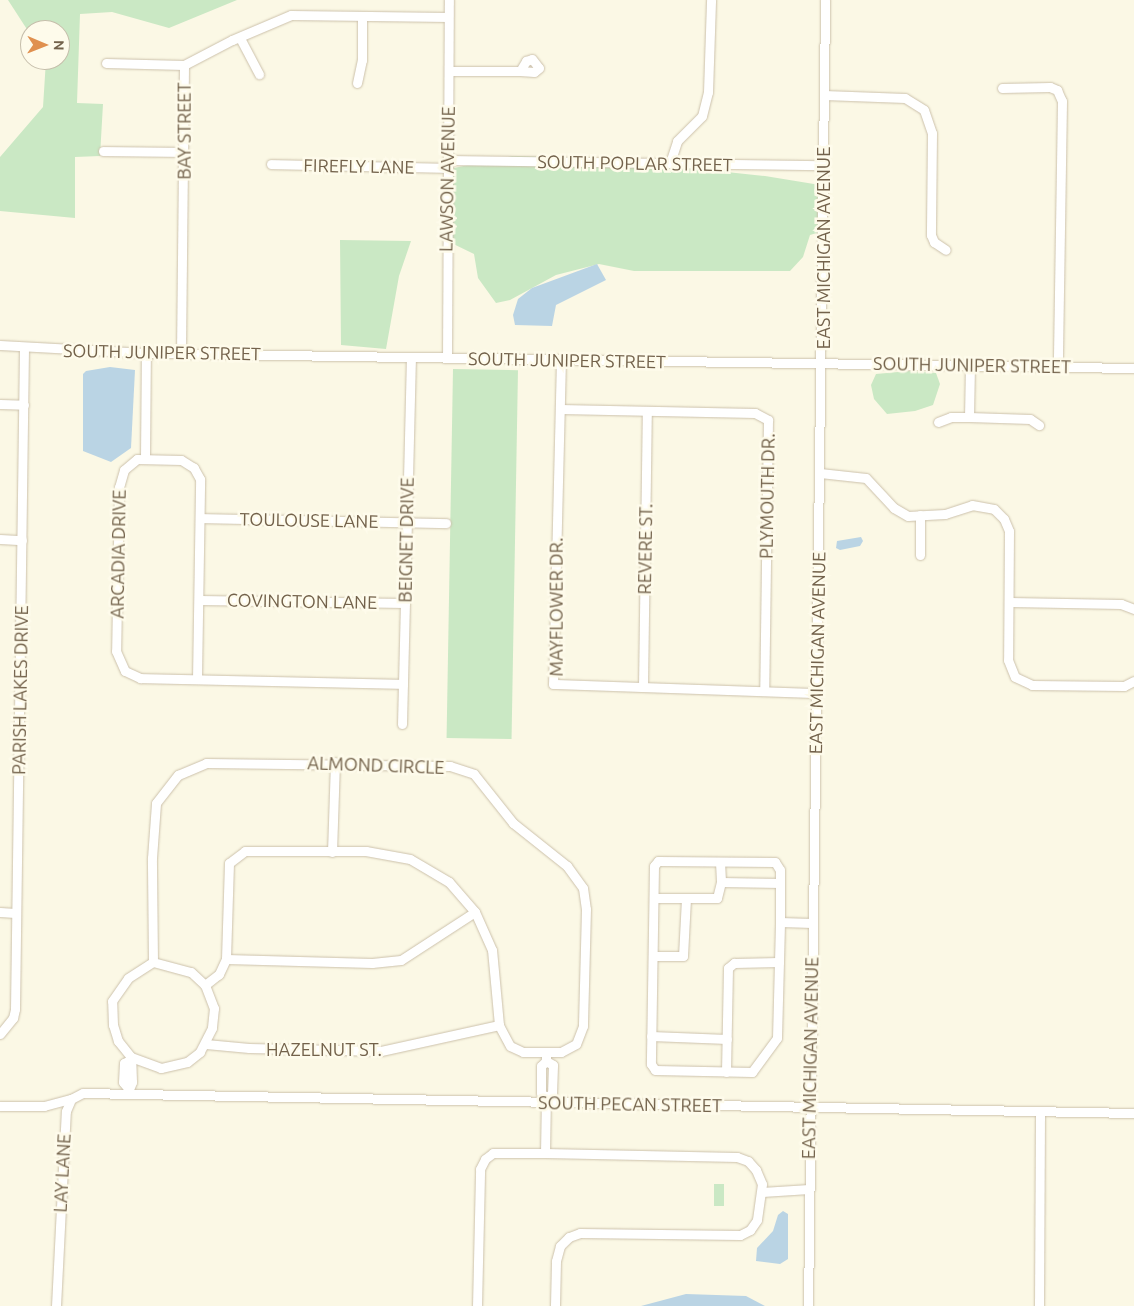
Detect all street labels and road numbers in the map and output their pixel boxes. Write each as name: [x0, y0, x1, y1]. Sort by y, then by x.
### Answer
street label: BAY STREET: [173, 82, 195, 180]
street label: LAWSON AVENUE: [435, 106, 459, 252]
street label: EAST MICHIGAN AVENUE: [812, 147, 834, 349]
street label: SOUTH POPLAR STREET: [537, 150, 733, 176]
street label: FIREFLY LANE: [303, 154, 415, 178]
street label: SOUTH JUNIPER STREET: [63, 339, 261, 365]
street label: SOUTH JUNIPER STREET: [468, 347, 666, 373]
street label: SOUTH JUNIPER STREET: [873, 352, 1071, 378]
street label: PLYMOUTH DR.: [755, 433, 779, 559]
street label: BEIGNET DRIVE: [394, 477, 418, 603]
street label: ARCADIA DRIVE: [106, 489, 130, 619]
street label: REVERE ST.: [633, 503, 657, 595]
street label: TOULOUSE LANE: [239, 508, 379, 532]
street label: MAYFLOWER DR.: [545, 537, 567, 677]
street label: EAST MICHIGAN AVENUE: [804, 552, 830, 754]
street label: COVINGTON LANE: [227, 589, 377, 613]
street label: PARISH LAKES DRIVE: [8, 605, 32, 775]
street label: ALMOND CIRCLE: [307, 752, 445, 778]
street label: EAST MICHIGAN AVENUE: [797, 957, 823, 1159]
street label: HAZELNUT ST.: [266, 1038, 382, 1060]
street label: SOUTH PECAN STREET: [538, 1092, 722, 1116]
street label: LAY LANE: [49, 1133, 75, 1213]

